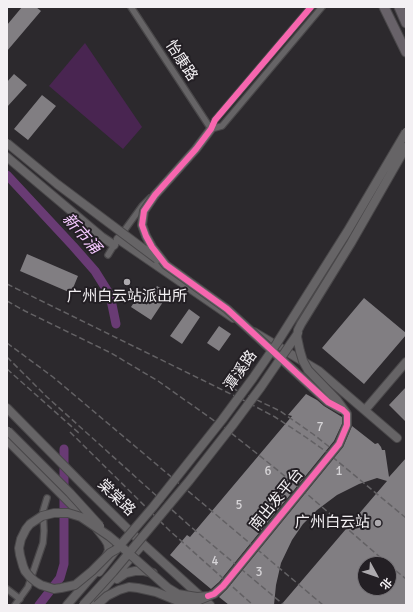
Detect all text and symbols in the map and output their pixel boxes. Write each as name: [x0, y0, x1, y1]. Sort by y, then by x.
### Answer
street label: 怡康路: [161, 37, 201, 85]
water label: 新市涌: [58, 210, 104, 258]
marker: 广州白云站派出所: [122, 277, 132, 287]
place label: 广州白云站派出所: [67, 288, 187, 306]
street label: 潭溪路: [221, 347, 261, 395]
house number: 7: [316, 420, 324, 436]
house number: 6: [264, 464, 272, 480]
house number: 1: [335, 464, 343, 480]
street label: 南出发平台: [246, 465, 308, 535]
street label: 棠棠路: [94, 476, 138, 520]
house number: 5: [235, 498, 243, 514]
place label: 广州白云站: [295, 514, 370, 532]
marker: 广州白云站: [373, 518, 383, 528]
house number: 4: [211, 554, 219, 570]
north arrow: [357, 556, 397, 596]
house number: 3: [255, 565, 263, 581]
text: 北: [377, 575, 394, 592]

